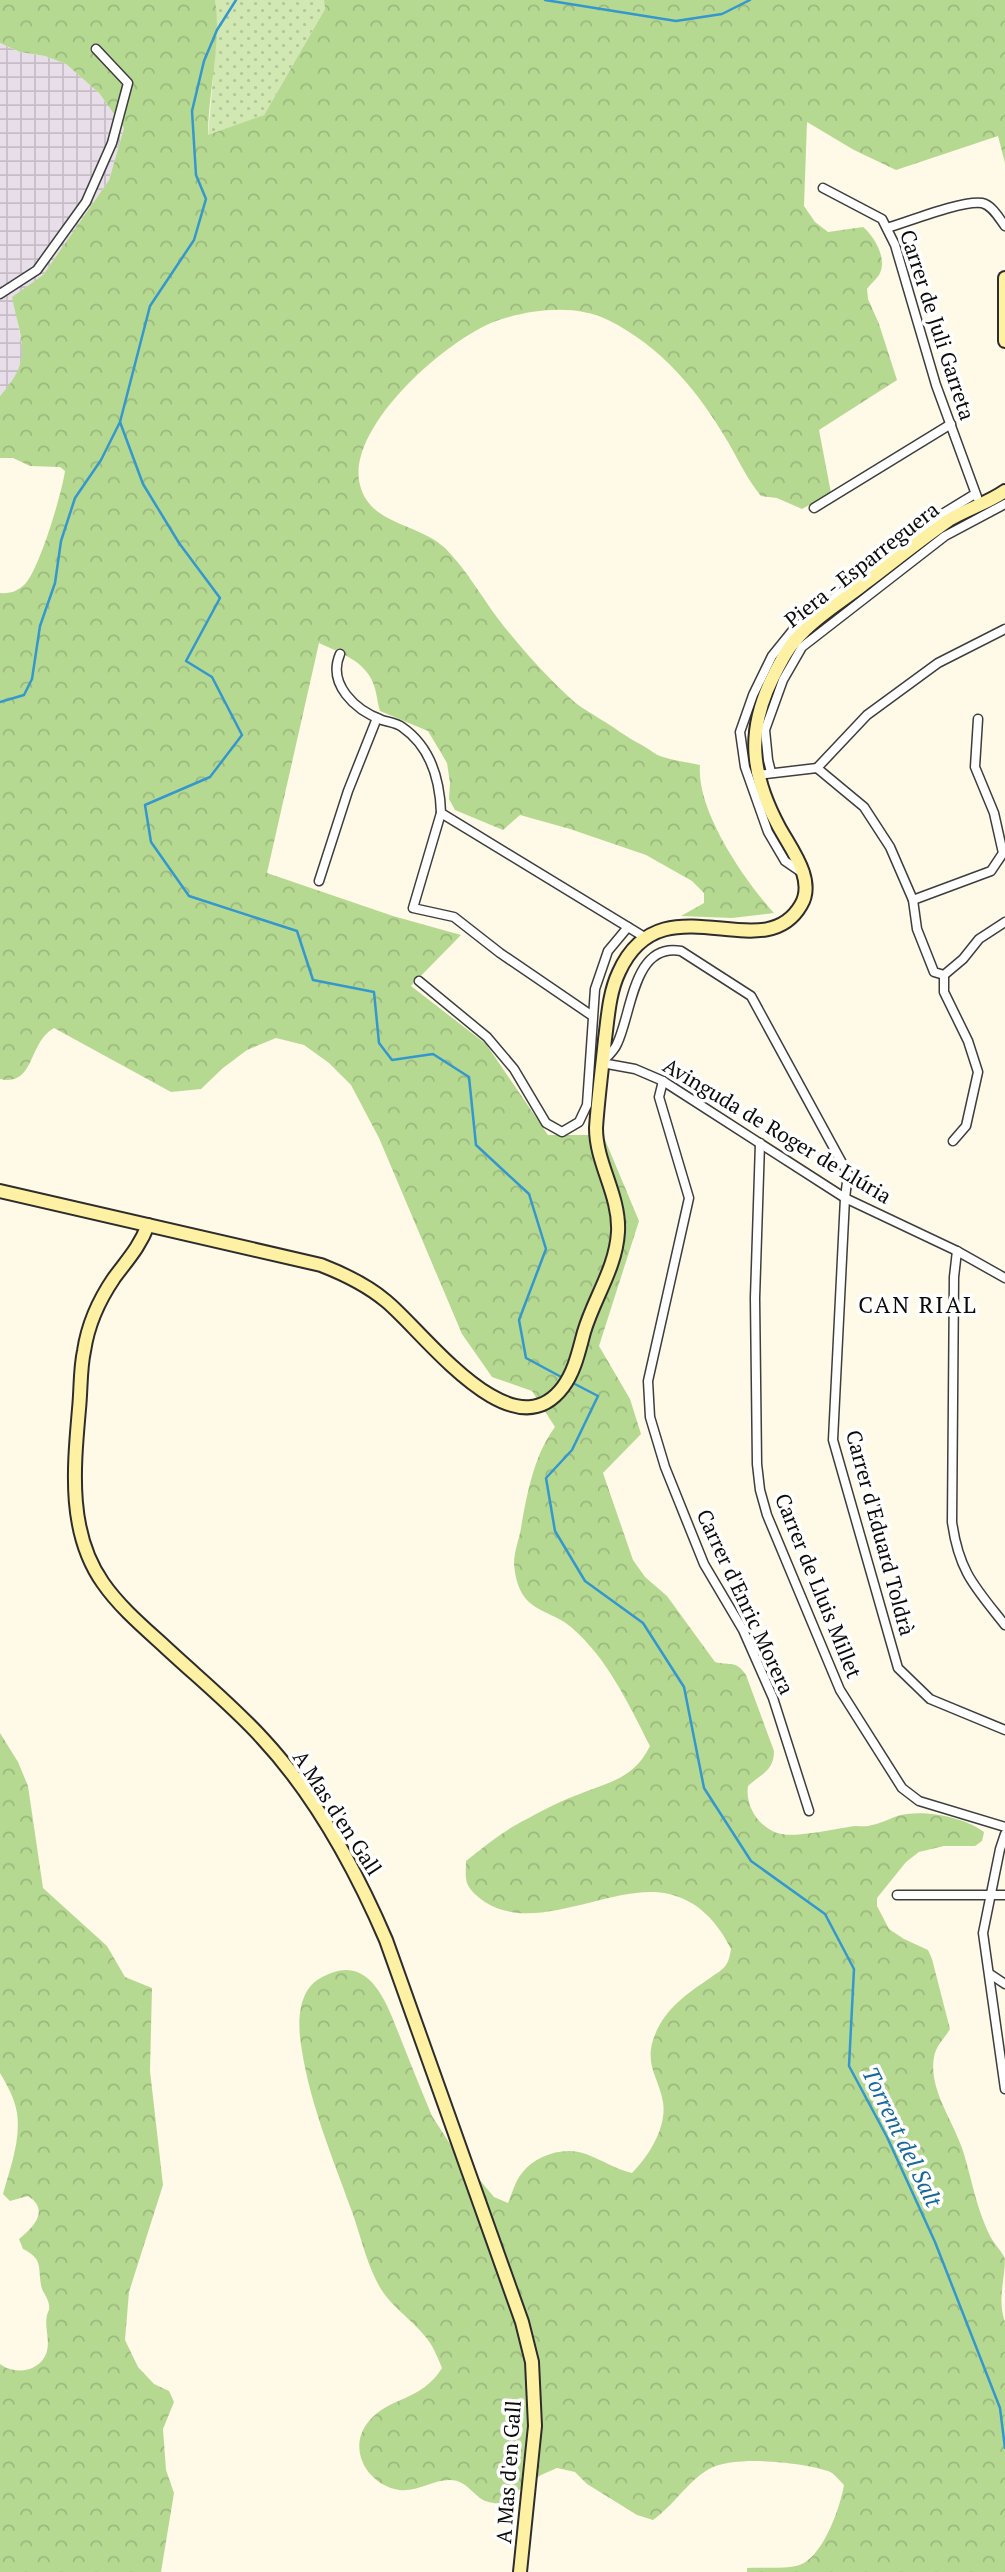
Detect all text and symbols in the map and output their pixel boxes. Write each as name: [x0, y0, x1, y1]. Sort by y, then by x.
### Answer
street label: Carrer de Juli Garreta: [894, 226, 982, 424]
street label: Piera - Esparreguera: [779, 495, 945, 633]
street label: Avinguda de Roger de Llúria: [658, 1051, 897, 1210]
district label: CAN RIAL: [858, 1289, 978, 1320]
street label: Carrer d'Eduard Toldrà: [840, 1427, 922, 1639]
street label: Carrer de Lluis Millet: [769, 1489, 869, 1683]
street label: Carrer d'Enric Morera: [691, 1504, 801, 1699]
street label: A Mas d'en Gall: [287, 1745, 389, 1880]
water label: Torrent del Salt: [855, 2062, 950, 2213]
street label: A Mas d'en Gall: [489, 2399, 527, 2544]

